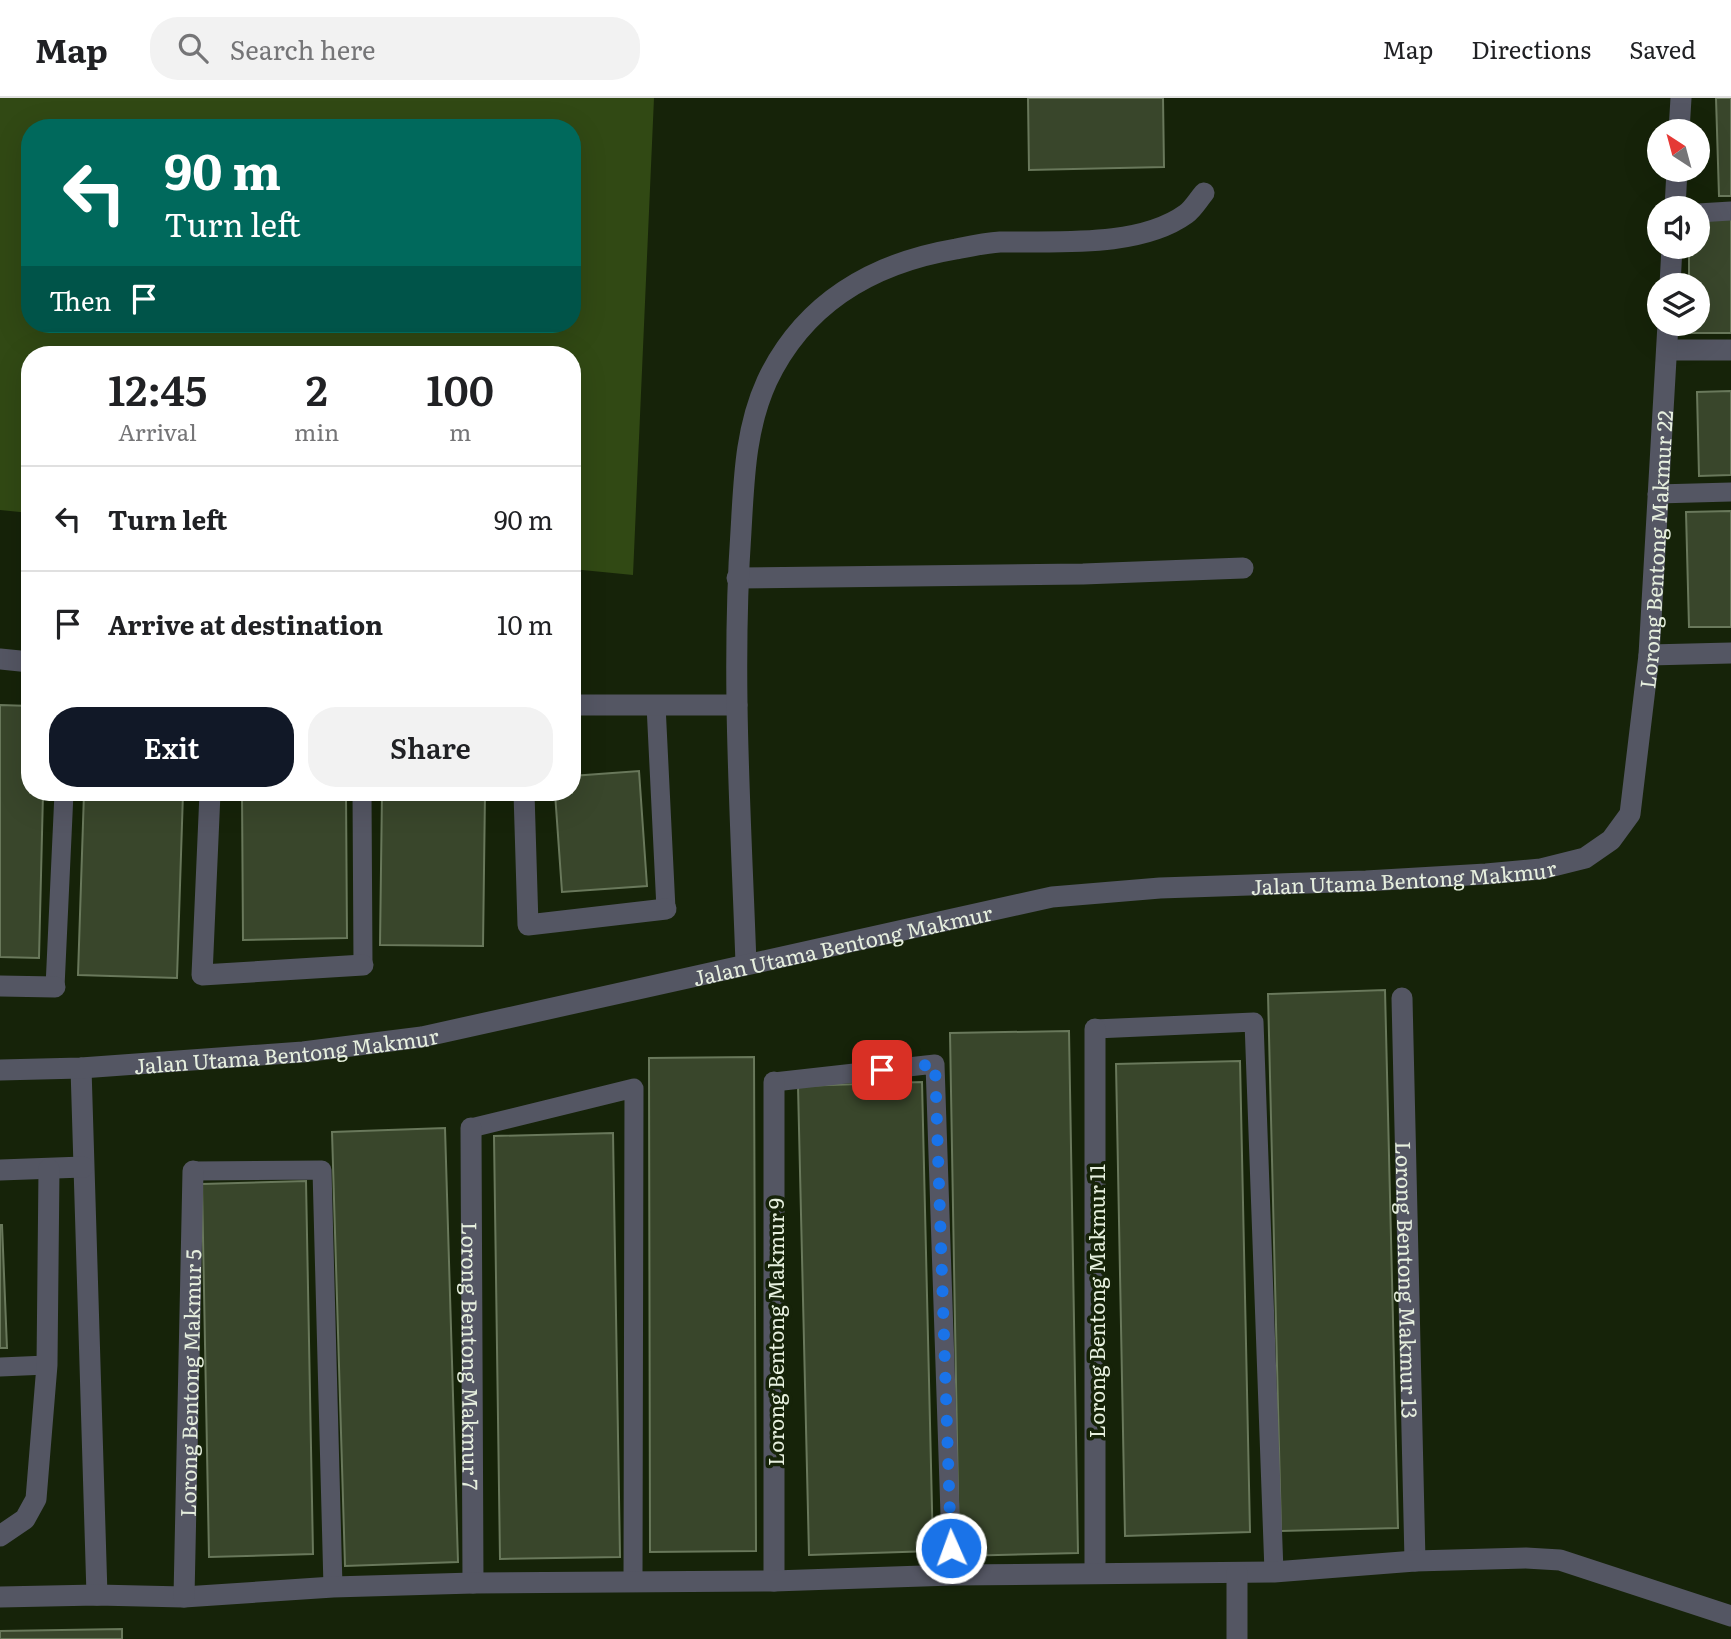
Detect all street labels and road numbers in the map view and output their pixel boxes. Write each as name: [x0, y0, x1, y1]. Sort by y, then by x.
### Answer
street label: Lorong Bentong Makmur 22: [1630, 409, 1679, 690]
street label: Jalan Utama Bentong Makmur: [1250, 850, 1559, 900]
street label: Jalan Utama Bentong Makmur: [690, 895, 995, 992]
street label: Jalan Utama Bentong Makmur: [133, 1018, 441, 1080]
street label: Lorong Bentong Makmur 13: [1390, 1141, 1427, 1419]
street label: Lorong Bentong Makmur 11: [1080, 1163, 1111, 1438]
street label: Lorong Bentong Makmur 9: [759, 1198, 790, 1466]
street label: Lorong Bentong Makmur 7: [456, 1222, 488, 1490]
street label: Lorong Bentong Makmur 5: [170, 1249, 207, 1517]

